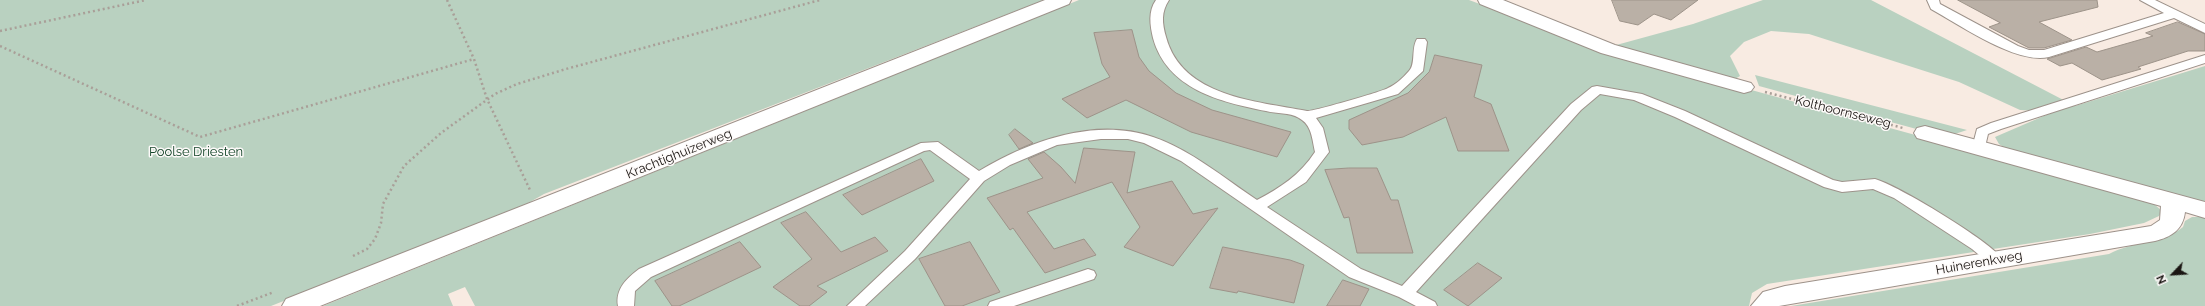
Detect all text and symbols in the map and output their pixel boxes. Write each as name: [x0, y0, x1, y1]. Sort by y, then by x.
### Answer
street label: Kolthoornseweg: [1793, 93, 1893, 131]
street label: Krachtighuizerweg: [624, 126, 734, 182]
park label: Poolse Driesten: [149, 144, 243, 160]
street label: Huinerenkweg: [1934, 248, 2024, 278]
north arrow: [2153, 254, 2193, 294]
text: N: [2154, 273, 2169, 286]

